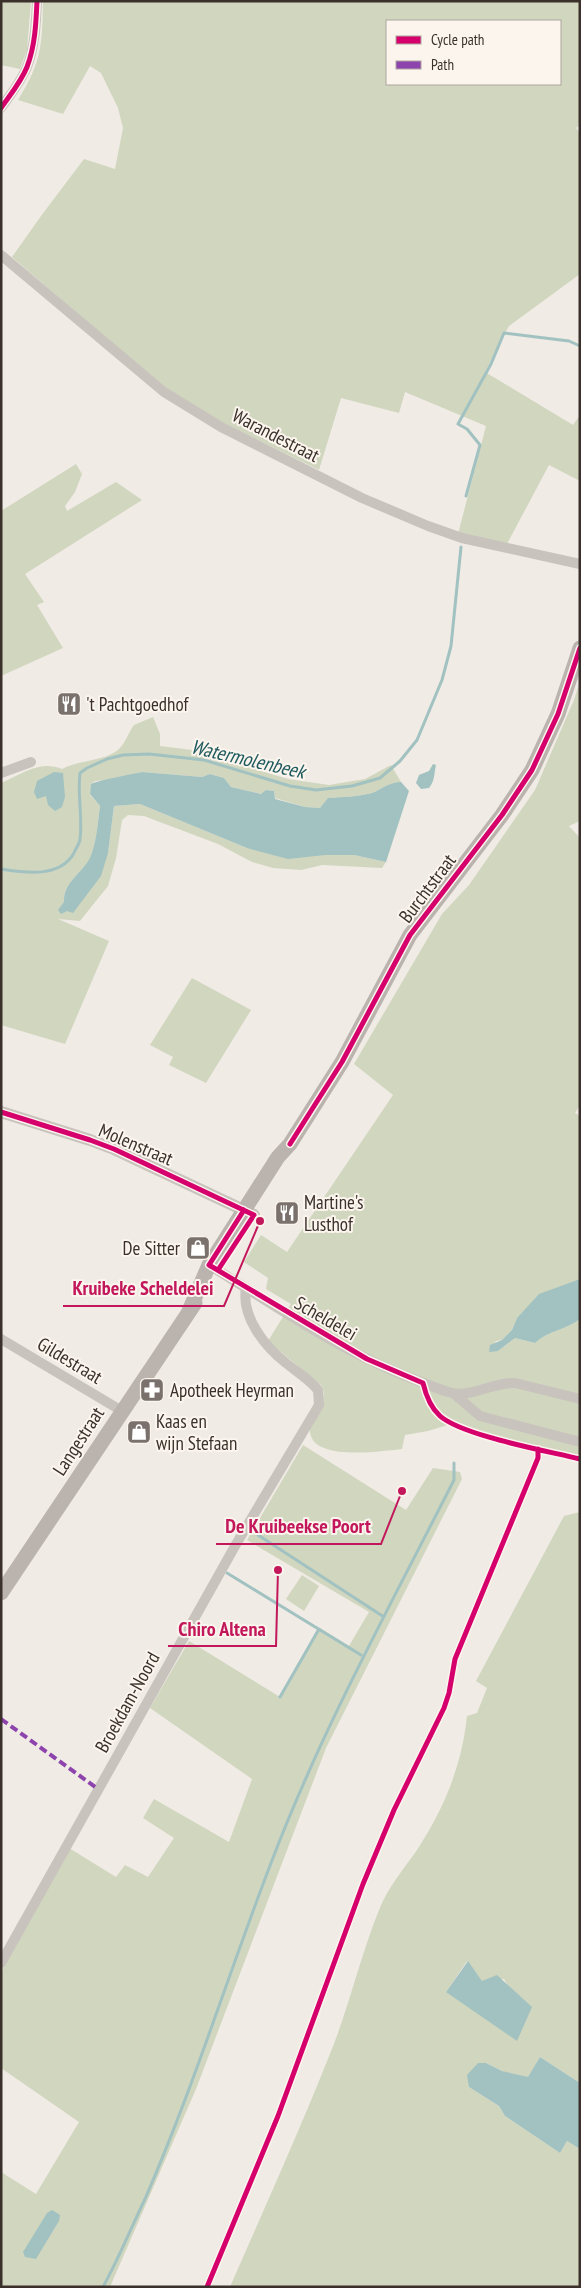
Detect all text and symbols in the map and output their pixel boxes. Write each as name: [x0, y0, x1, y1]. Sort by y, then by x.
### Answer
legend: [386, 20, 561, 85]
text: Cycle path: [431, 30, 484, 49]
text: Path: [431, 55, 454, 74]
street label: Warandestraat: [229, 403, 324, 467]
restaurant icon: 't Pachtgoedhof: [56, 691, 82, 717]
place label: 't Pachtgoedhof: [86, 692, 189, 716]
water label: Watermolenbeek: [189, 733, 310, 785]
street label: Burchtstraat: [393, 848, 461, 927]
street label: Molenstraat: [95, 1118, 177, 1171]
place label: Martine's Lusthof: [304, 1190, 364, 1236]
restaurant icon: Martine's Lusthof: [274, 1200, 300, 1226]
shop icon: De Sitter: [185, 1235, 211, 1261]
place label: De Sitter: [123, 1236, 181, 1260]
callout: Kruibeke Scheldelei: [63, 1271, 224, 1306]
text: Kruibeke Scheldelei: [72, 1275, 214, 1301]
street label: Scheldelei: [291, 1291, 361, 1345]
street label: Gildestraat: [33, 1331, 107, 1389]
pharmacy icon: Apotheek Heyrman: [139, 1377, 165, 1403]
place label: Apotheek Heyrman: [170, 1378, 294, 1402]
street label: Langestraat: [47, 1402, 109, 1480]
place label: Kaas en wijn Stefaan: [156, 1409, 237, 1455]
shop icon: Kaas en wijn Stefaan: [126, 1419, 152, 1445]
callout: De Kruibeekse Poort: [216, 1509, 381, 1544]
text: De Kruibeekse Poort: [225, 1513, 371, 1539]
callout: Chiro Altena: [168, 1611, 276, 1646]
text: Chiro Altena: [178, 1616, 266, 1642]
street label: Broekdam-Noord: [90, 1647, 164, 1757]

